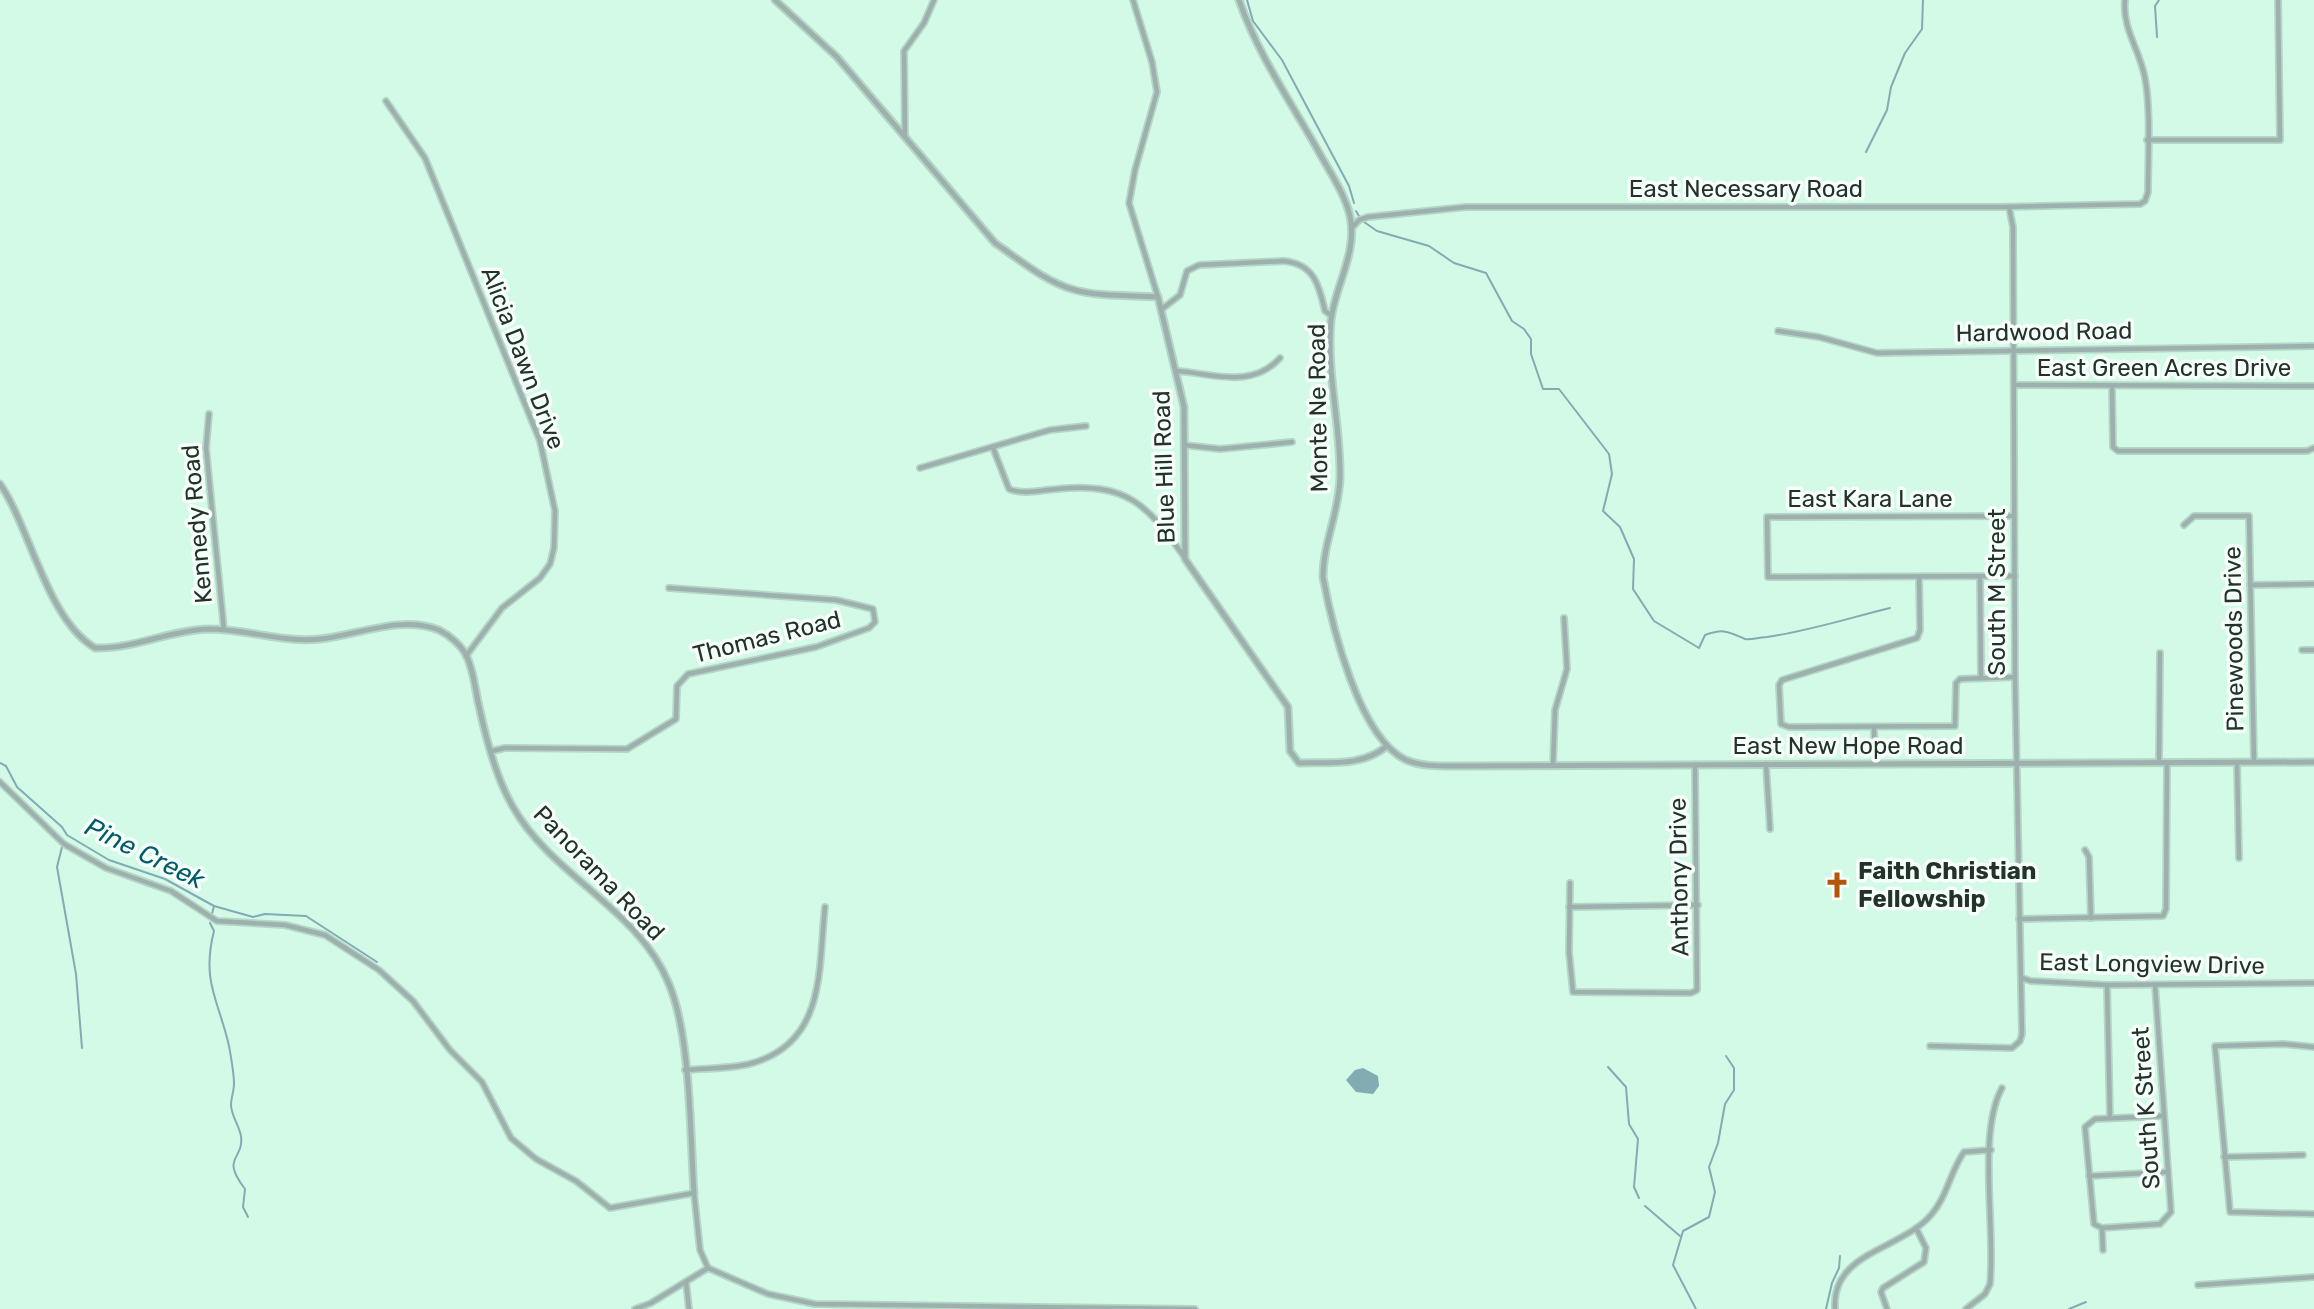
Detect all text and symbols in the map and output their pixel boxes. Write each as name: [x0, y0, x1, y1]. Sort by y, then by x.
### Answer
street label: East Necessary Road: [1629, 175, 1863, 203]
street label: Alicia Dawn Drive: [475, 263, 571, 453]
street label: Hardwood Road: [1955, 316, 2133, 348]
street label: Monte Ne Road: [1303, 323, 1333, 493]
street label: East Green Acres Drive: [2037, 354, 2291, 382]
street label: Blue Hill Road: [1147, 390, 1181, 544]
street label: Kennedy Road: [176, 443, 218, 605]
street label: East Kara Lane: [1787, 485, 1953, 513]
street label: South M Street: [1983, 508, 2011, 676]
street label: Pinewoods Drive: [2218, 546, 2250, 732]
street label: Thomas Road: [690, 605, 844, 669]
street label: East New Hope Road: [1732, 732, 1964, 760]
street label: Anthony Drive: [1664, 797, 1694, 957]
street label: Panorama Road: [528, 800, 670, 946]
water label: Pine Creek: [80, 811, 210, 896]
place label: Faith Christian Fellowship: [1858, 857, 2036, 913]
church icon: Faith Christian Fellowship: [1822, 870, 1852, 900]
street label: East Longview Drive: [2039, 948, 2265, 980]
street label: South K Street: [2126, 1026, 2166, 1190]

